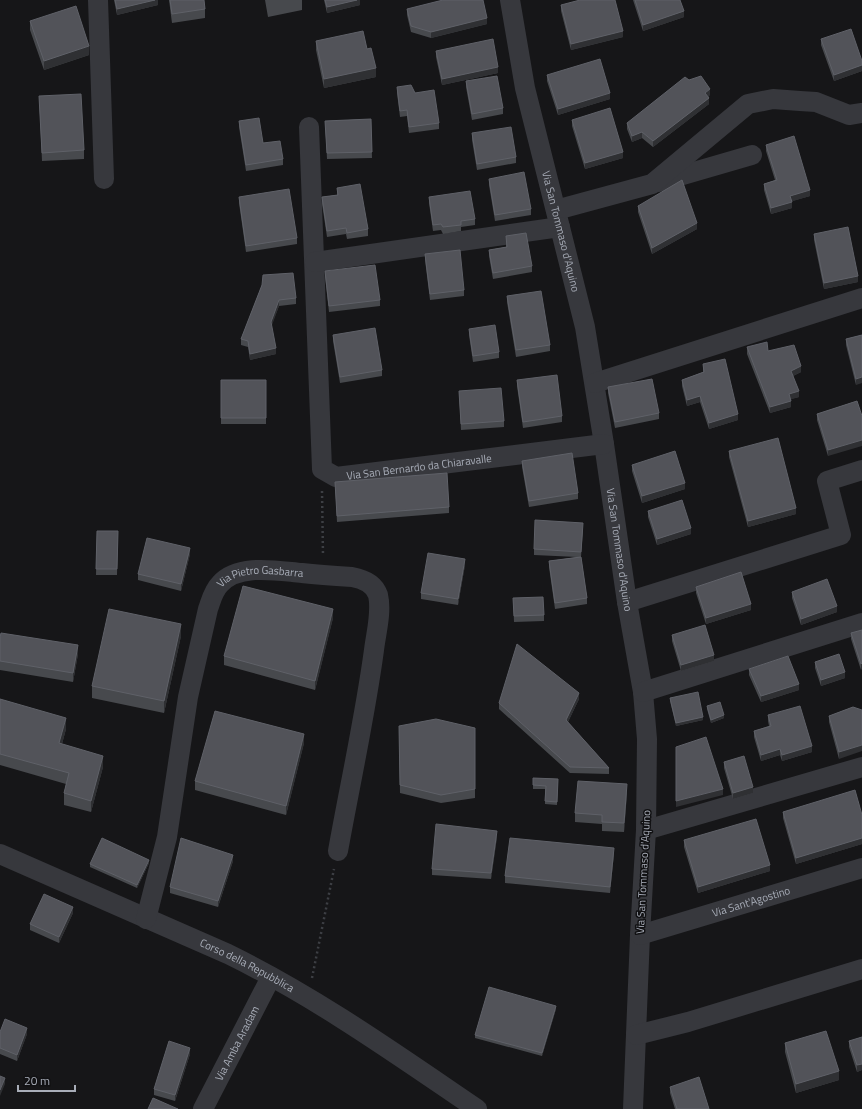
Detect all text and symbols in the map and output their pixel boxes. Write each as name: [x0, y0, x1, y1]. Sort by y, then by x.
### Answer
street label: Via San Tommaso d'Aquino: [538, 169, 584, 294]
street label: Via San Bernardo da Chiaravalle: [345, 450, 493, 484]
street label: Via San Tommaso d'Aquino: [603, 487, 637, 613]
street label: Via Pietro Gasbarra: [213, 562, 305, 591]
street label: Via San Tommaso d'Aquino: [632, 809, 654, 934]
street label: Via Sant'Agostino: [710, 882, 792, 921]
street label: Corso della Repubblica: [197, 935, 298, 996]
street label: Via Amba Aradam: [211, 1003, 263, 1084]
scale bar: [18, 1067, 75, 1093]
text: 20 m: [24, 1071, 50, 1090]

